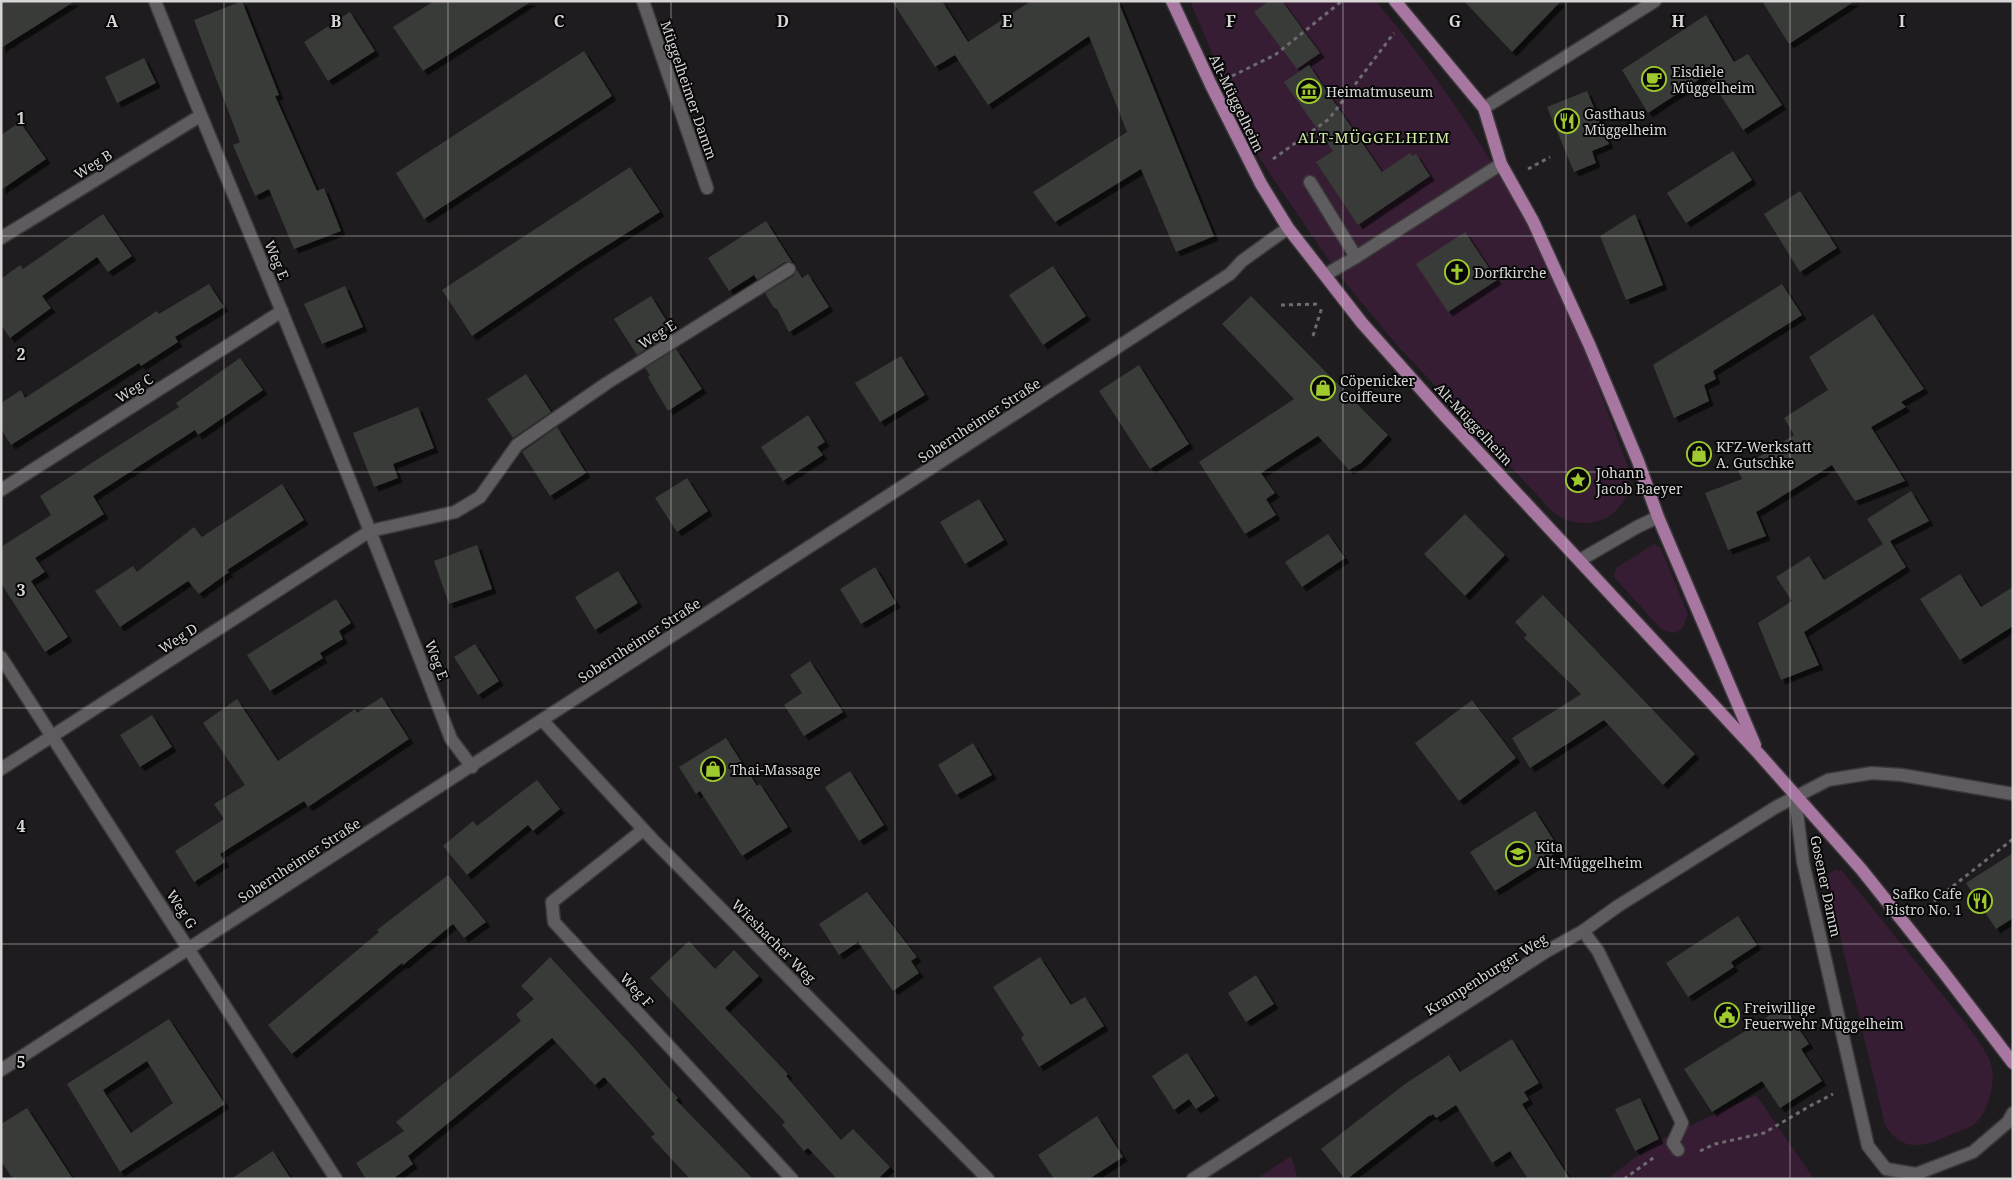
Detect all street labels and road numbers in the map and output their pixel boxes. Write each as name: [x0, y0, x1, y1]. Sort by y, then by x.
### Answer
street label: Müggelheimer Damm: [656, 18, 722, 162]
street label: Alt-Müggelheim: [1205, 51, 1269, 155]
street label: Weg B: [70, 145, 116, 183]
street label: Weg E: [260, 237, 294, 283]
street label: Weg E: [634, 315, 680, 353]
street label: Weg C: [112, 369, 157, 407]
street label: Sobernheimer Straße: [914, 373, 1044, 467]
street label: Alt-Müggelheim: [1431, 379, 1517, 469]
street label: Sobernheimer Straße: [574, 593, 704, 687]
street label: Weg D: [155, 618, 201, 658]
street label: Weg E: [421, 637, 453, 683]
street label: Sobernheimer Straße: [234, 813, 364, 907]
street label: Gosener Damm: [1806, 834, 1846, 938]
street label: Weg G: [162, 886, 202, 932]
street label: Wiesbacher Weg: [728, 895, 821, 988]
street label: Krampenburger Weg: [1421, 928, 1551, 1019]
street label: Weg F: [616, 969, 658, 1011]

